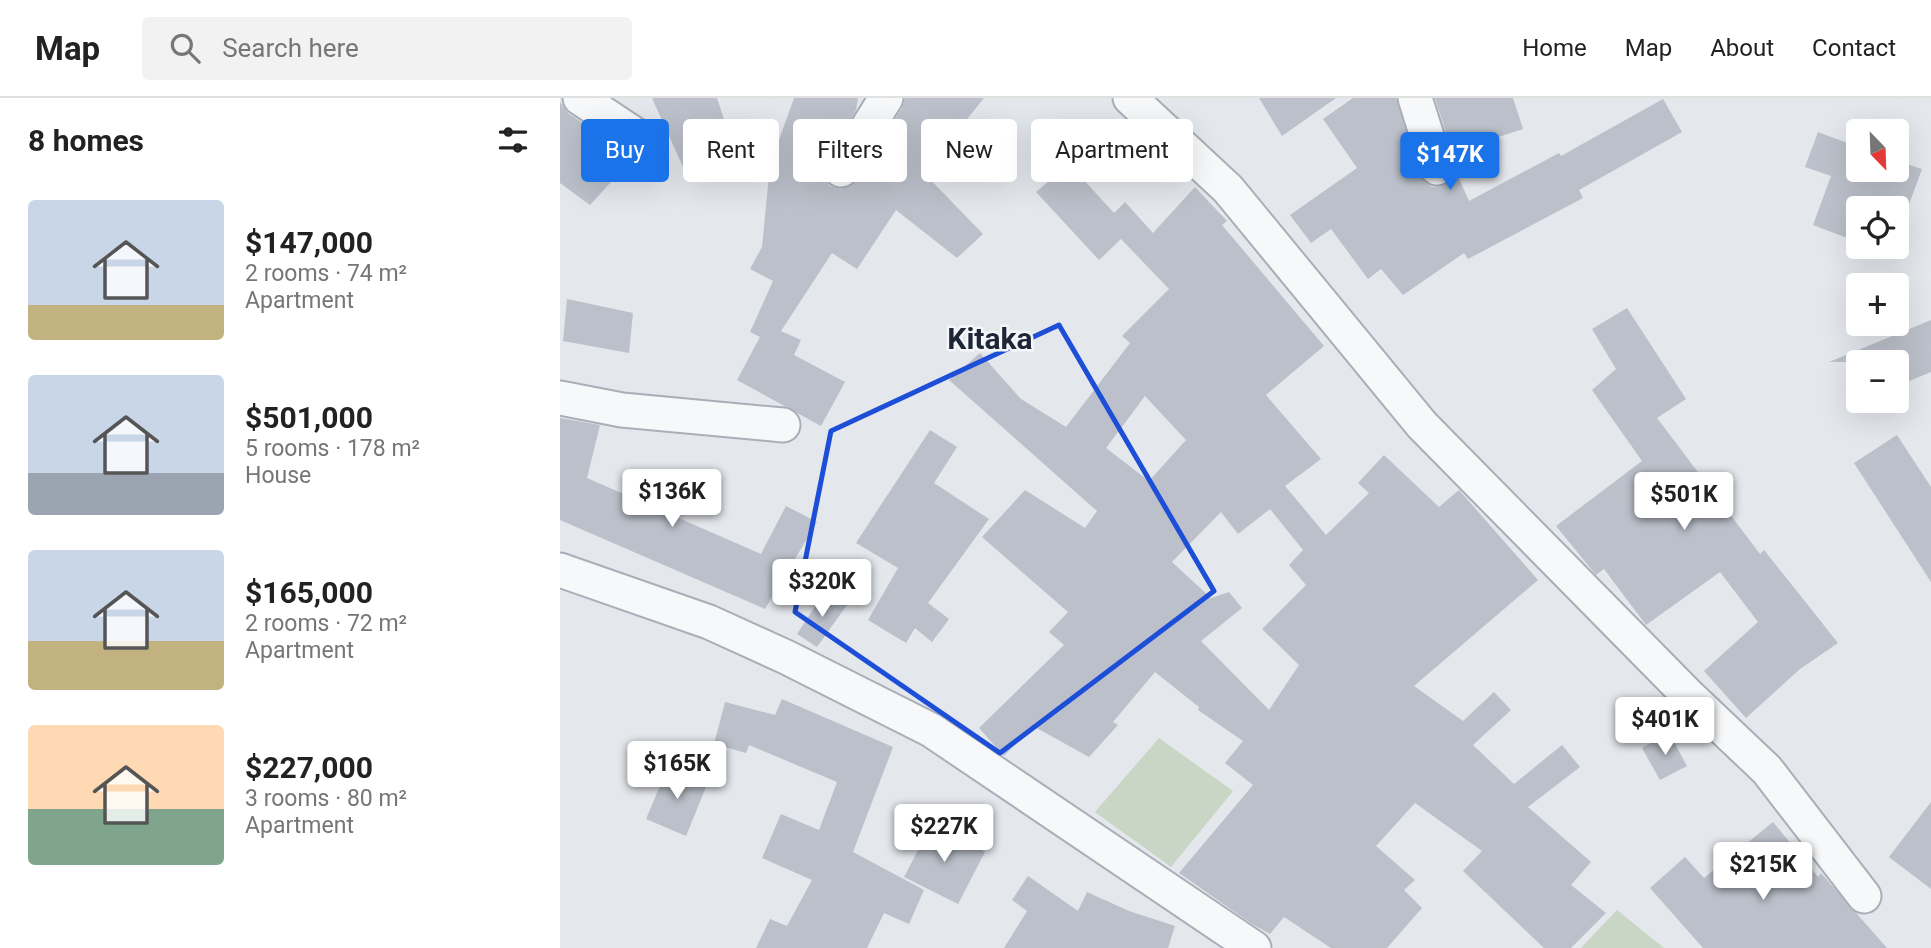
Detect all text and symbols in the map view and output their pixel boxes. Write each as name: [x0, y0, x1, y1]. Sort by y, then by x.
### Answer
search box: [142, 17, 632, 80]
text: Map: [35, 29, 100, 68]
icon: search: [166, 29, 204, 67]
text: Search here: [222, 33, 359, 63]
text: Home: [1522, 34, 1587, 62]
text: Map: [1625, 34, 1672, 62]
text: About: [1710, 34, 1774, 62]
text: Contact: [1812, 34, 1896, 62]
chip: Buy: [581, 119, 669, 182]
chip: Rent: [683, 119, 779, 182]
chip: Filters: [793, 119, 907, 182]
chip: New: [921, 119, 1017, 182]
chip: Apartment: [1031, 119, 1193, 182]
north arrow: [1846, 119, 1909, 182]
map controls: [1846, 119, 1909, 413]
icon: filters: [494, 121, 532, 159]
text: 8 homes: [28, 123, 144, 158]
pin: $147K: [1401, 132, 1499, 192]
text: $147K: [1416, 141, 1484, 168]
button: locate: [1846, 196, 1909, 259]
text: $147,000: [245, 225, 373, 260]
icon: home: [84, 228, 168, 312]
text: 2 rooms · 74 m²: [245, 260, 407, 287]
button: +: [1846, 273, 1909, 336]
text: Apartment: [245, 287, 354, 314]
district label: Kitaka: [947, 321, 1033, 356]
button: −: [1846, 350, 1909, 413]
text: $501,000: [245, 400, 373, 435]
icon: home: [84, 403, 168, 487]
text: 5 rooms · 178 m²: [245, 435, 420, 462]
text: House: [245, 462, 311, 489]
pin: $136K: [623, 470, 721, 529]
pin: $501K: [1635, 472, 1733, 532]
text: $136K: [638, 478, 706, 505]
text: $501K: [1650, 481, 1718, 508]
pin: $320K: [773, 560, 871, 619]
text: $320K: [788, 568, 856, 595]
text: $165,000: [245, 575, 373, 610]
icon: home: [84, 578, 168, 662]
text: 2 rooms · 72 m²: [245, 610, 407, 637]
text: Apartment: [245, 637, 354, 664]
pin: $401K: [1616, 698, 1714, 757]
text: $401K: [1631, 706, 1699, 733]
pin: $165K: [628, 742, 726, 801]
text: $227,000: [245, 750, 373, 785]
text: $165K: [643, 750, 711, 777]
icon: home: [84, 753, 168, 837]
text: 3 rooms · 80 m²: [245, 785, 407, 812]
pin: $227K: [895, 804, 993, 864]
text: Apartment: [245, 812, 354, 839]
text: $227K: [910, 813, 978, 840]
pin: $215K: [1714, 842, 1812, 902]
text: $215K: [1729, 851, 1797, 878]

